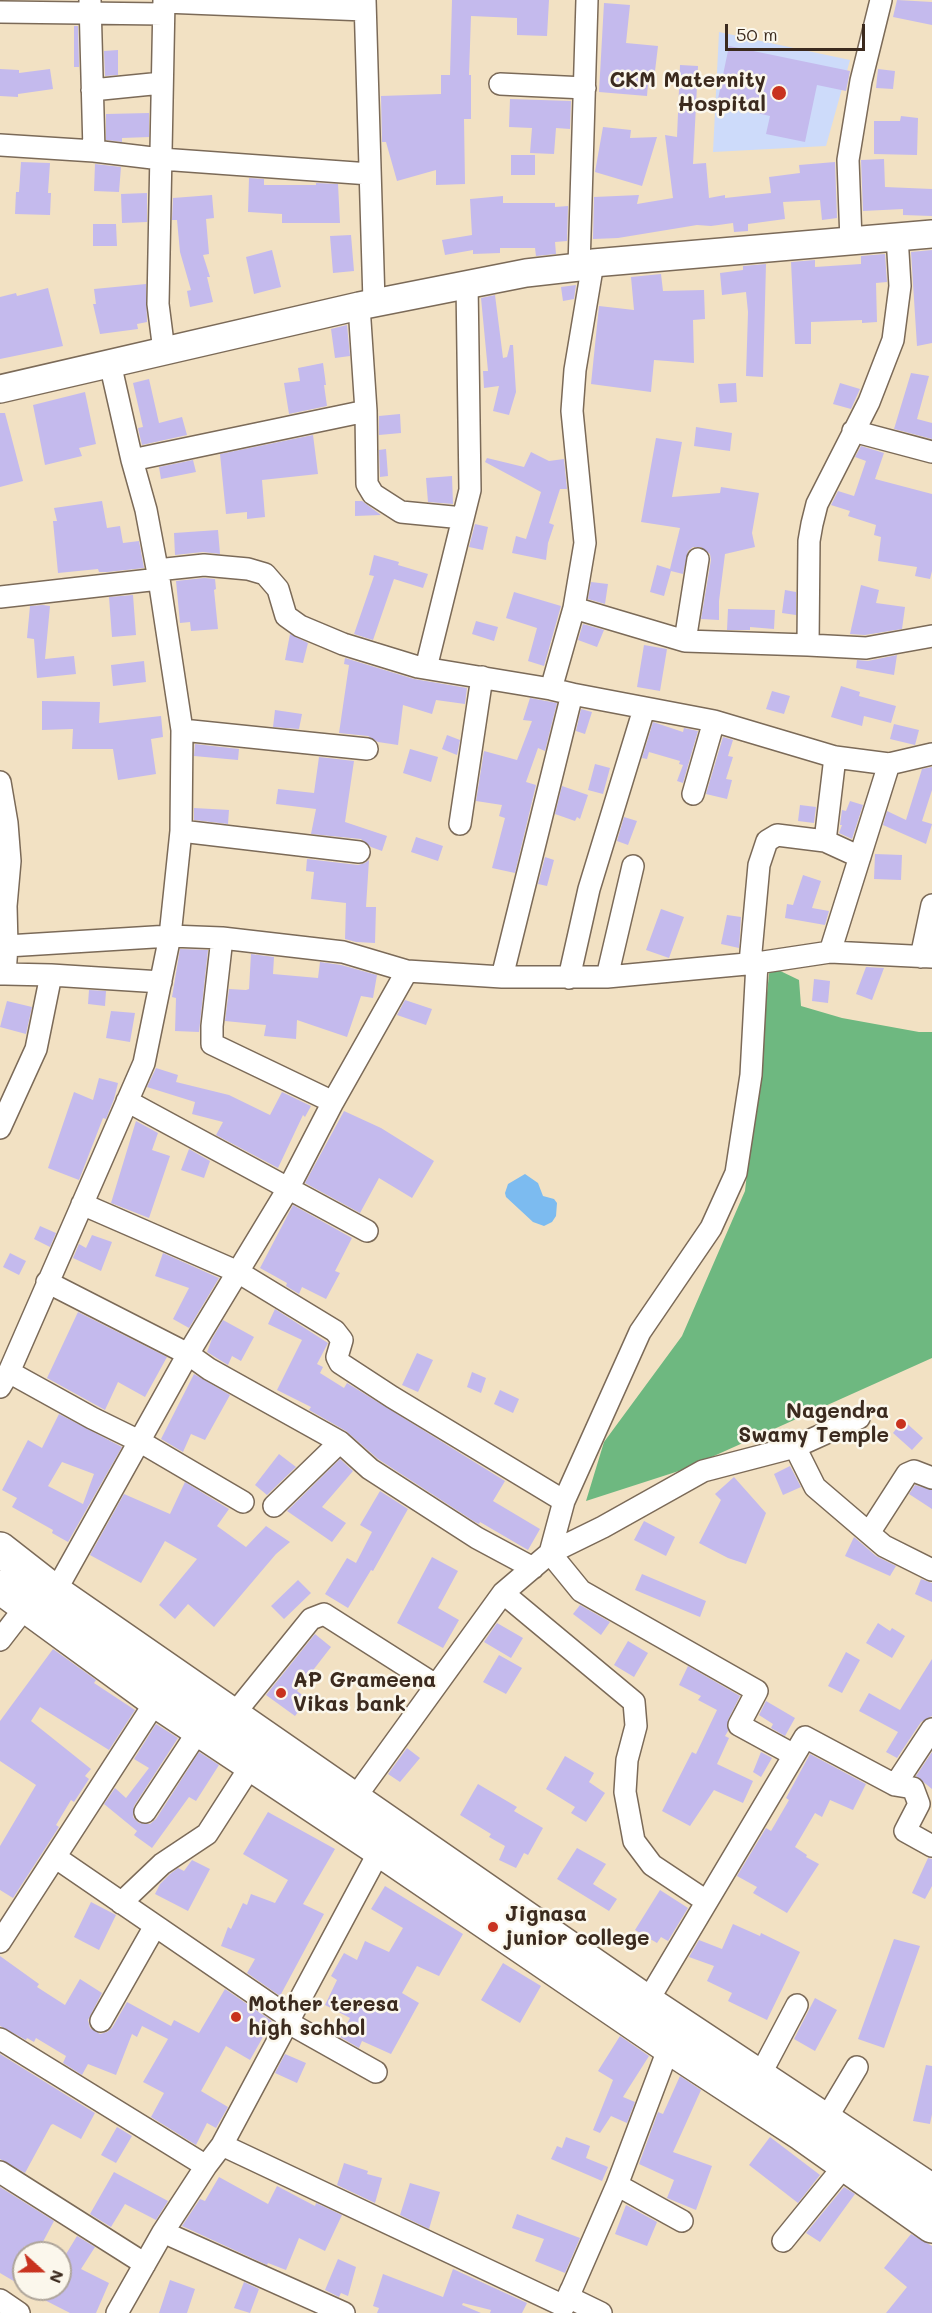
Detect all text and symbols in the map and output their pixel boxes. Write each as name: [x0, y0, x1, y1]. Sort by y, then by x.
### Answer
scale bar: [728, 12, 868, 50]
text: 50 m: [736, 22, 778, 46]
place label: CKM Maternity Hospital: [610, 68, 766, 118]
marker: CKM Maternity Hospital: [770, 84, 788, 102]
place label: Nagendra Swamy Temple: [738, 1399, 889, 1449]
marker: Nagendra Swamy Temple: [894, 1417, 908, 1431]
place label: AP Grameena Vikas bank: [293, 1668, 436, 1718]
marker: AP Grameena Vikas bank: [274, 1686, 288, 1700]
place label: Jignasa junior college: [505, 1902, 650, 1952]
marker: Jignasa junior college: [486, 1920, 500, 1934]
place label: Mother teresa high schhol: [248, 1992, 399, 2042]
marker: Mother teresa high schhol: [229, 2010, 243, 2024]
north arrow: [12, 2241, 72, 2301]
text: N: [45, 2267, 69, 2286]

